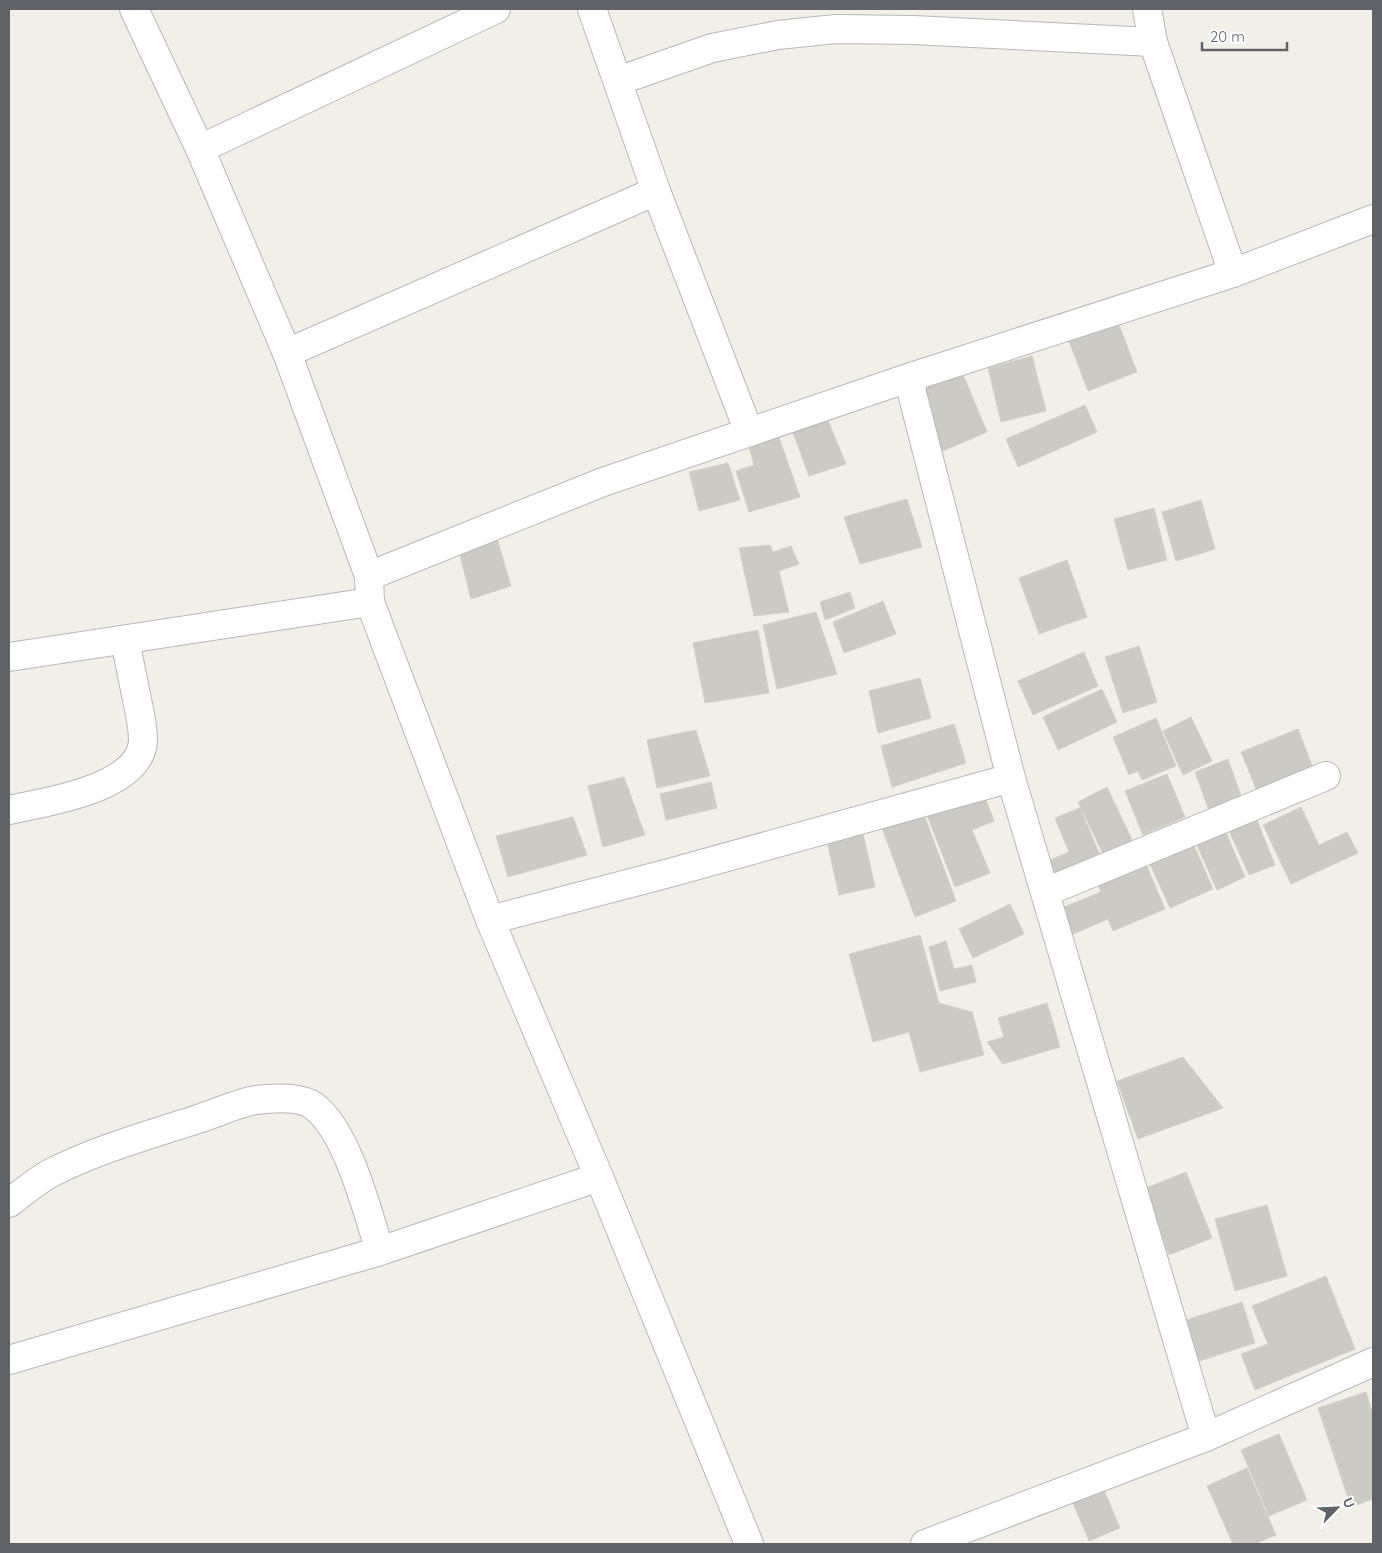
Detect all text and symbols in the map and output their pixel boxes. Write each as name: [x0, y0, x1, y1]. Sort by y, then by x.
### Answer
scale bar: [1202, 20, 1287, 52]
text: 20 m: [1210, 27, 1245, 46]
north arrow: [1312, 1483, 1362, 1533]
text: U: [1339, 1495, 1359, 1511]

